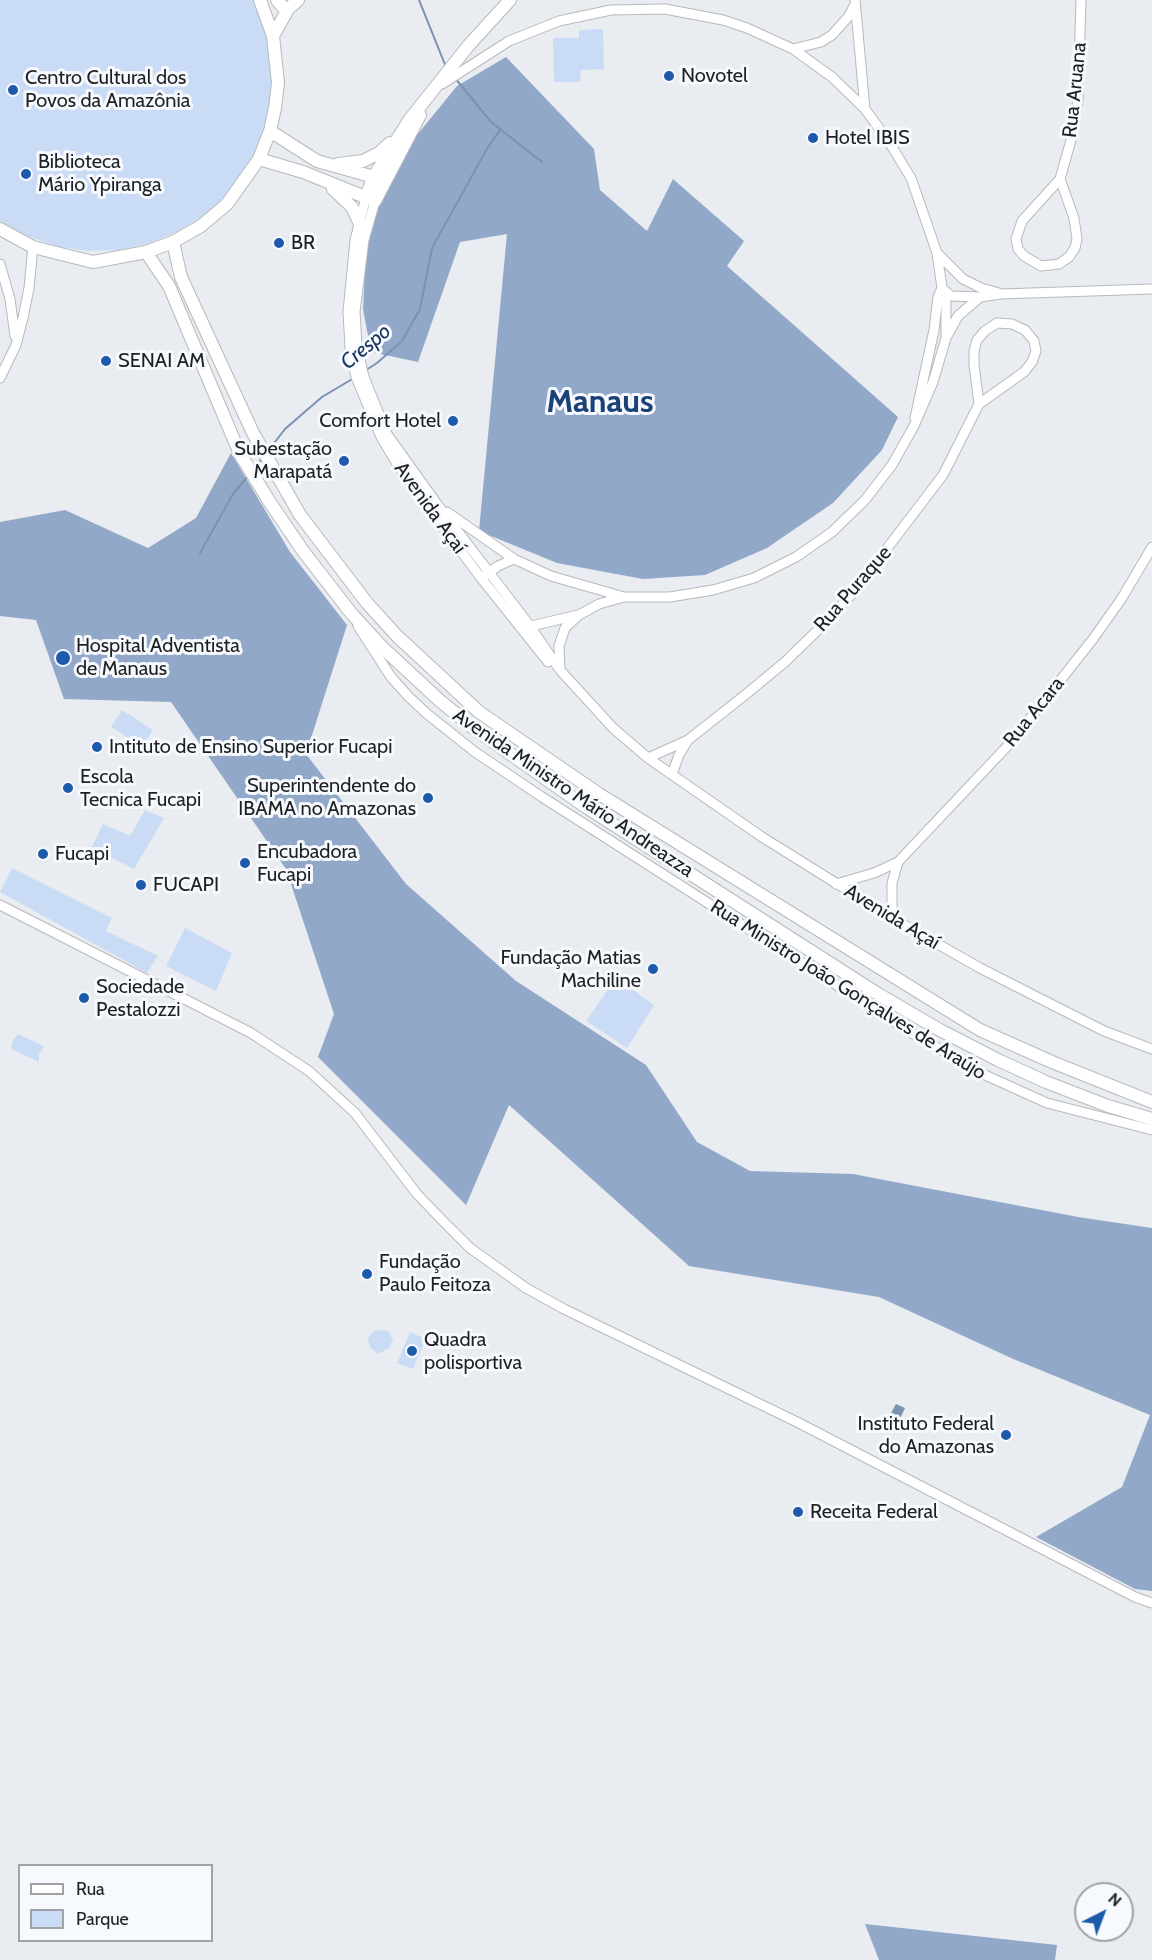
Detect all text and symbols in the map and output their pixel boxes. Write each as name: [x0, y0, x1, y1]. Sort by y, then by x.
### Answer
street label: Rua Aruana: [1058, 41, 1092, 139]
place label: Novotel: [681, 64, 748, 88]
place label: Centro Cultural dos Povos da Amazônia: [25, 66, 190, 113]
marker: Novotel: [662, 69, 676, 83]
marker: Centro Cultural dos Povos da Amazônia: [6, 83, 20, 97]
place label: Hotel IBIS: [825, 126, 910, 150]
marker: Hotel IBIS: [806, 131, 820, 145]
place label: Biblioteca Mário Ypiranga: [38, 150, 162, 197]
marker: Biblioteca Mário Ypiranga: [19, 167, 33, 181]
place label: BR: [291, 231, 315, 255]
marker: BR: [272, 236, 286, 250]
water label: Crespo: [336, 319, 396, 375]
place label: SENAI AM: [118, 349, 205, 373]
marker: SENAI AM: [99, 354, 113, 368]
district label: Manaus: [546, 384, 654, 422]
place label: Comfort Hotel: [319, 409, 441, 433]
marker: Comfort Hotel: [446, 414, 460, 428]
place label: Subestação Marapatá: [234, 437, 332, 484]
marker: Subestação Marapatá: [337, 454, 351, 468]
street label: Avenida Açaí: [389, 458, 471, 558]
street label: Rua Puraque: [809, 541, 897, 637]
place label: Hospital Adventista de Manaus: [76, 634, 240, 681]
marker: Hospital Adventista de Manaus: [54, 649, 72, 667]
street label: Rua Acara: [999, 672, 1069, 752]
street label: Avenida Ministro Mário Andreazza: [448, 703, 698, 883]
place label: Intituto de Ensino Superior Fucapi: [109, 735, 392, 759]
marker: Intituto de Ensino Superior Fucapi: [90, 740, 104, 754]
place label: Escola Tecnica Fucapi: [80, 765, 201, 812]
place label: Superintendente do IBAMA no Amazonas: [238, 774, 416, 821]
marker: Escola Tecnica Fucapi: [61, 781, 75, 795]
marker: Superintendente do IBAMA no Amazonas: [421, 791, 435, 805]
place label: Encubadora Fucapi: [257, 840, 357, 887]
place label: Fucapi: [55, 842, 109, 866]
marker: Fucapi: [36, 847, 50, 861]
marker: Encubadora Fucapi: [238, 856, 252, 870]
place label: FUCAPI: [153, 873, 219, 897]
marker: FUCAPI: [134, 878, 148, 892]
street label: Avenida Açaí: [840, 879, 944, 955]
street label: Rua Ministro João Gonçalves de Araújo: [706, 895, 990, 1085]
place label: Fundação Matias Machiline: [500, 946, 641, 993]
marker: Fundação Matias Machiline: [646, 962, 660, 976]
place label: Sociedade Pestalozzi: [96, 975, 184, 1022]
marker: Sociedade Pestalozzi: [77, 991, 91, 1005]
place label: Fundação Paulo Feitoza: [379, 1250, 491, 1297]
marker: Fundação Paulo Feitoza: [360, 1267, 374, 1281]
place label: Quadra polisportiva: [424, 1328, 522, 1375]
marker: Quadra polisportiva: [405, 1344, 419, 1358]
place label: Instituto Federal do Amazonas: [858, 1412, 994, 1459]
marker: Instituto Federal do Amazonas: [999, 1428, 1013, 1442]
place label: Receita Federal: [810, 1500, 938, 1524]
marker: Receita Federal: [791, 1505, 805, 1519]
legend: [18, 1864, 213, 1942]
text: Rua: [76, 1878, 105, 1900]
north arrow: [1074, 1882, 1134, 1942]
text: N: [1104, 1889, 1126, 1911]
text: Parque: [76, 1908, 129, 1930]

